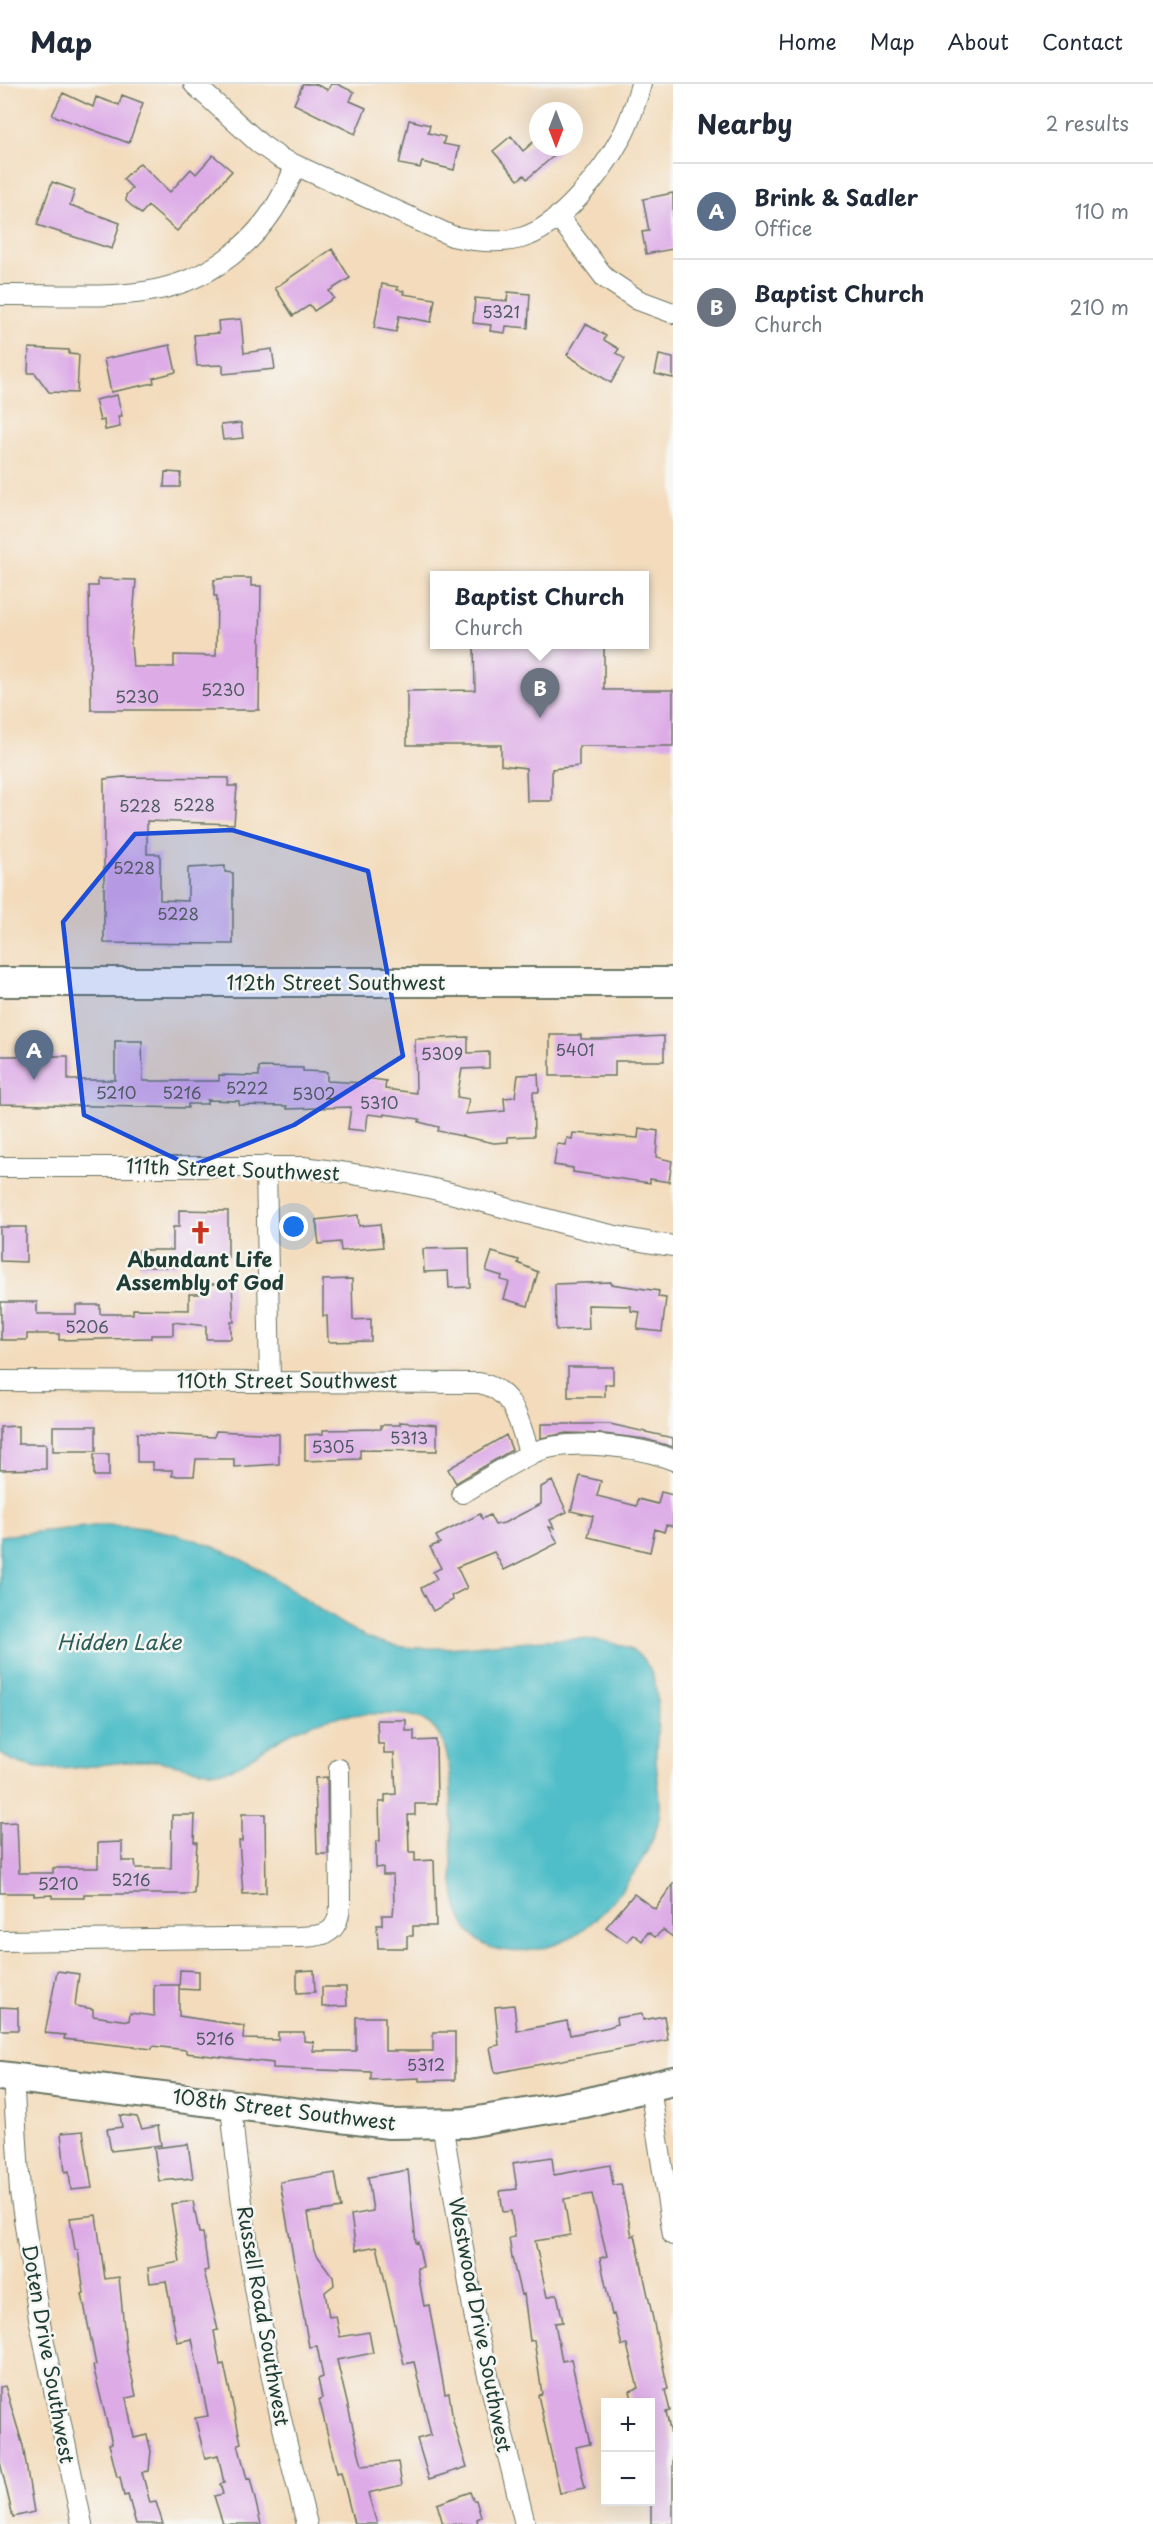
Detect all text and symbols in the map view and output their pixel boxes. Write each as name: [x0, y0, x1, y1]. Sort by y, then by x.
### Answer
text: Map: [30, 20, 92, 63]
text: Home: [778, 25, 837, 57]
text: Map: [870, 25, 915, 57]
text: About: [948, 25, 1009, 57]
text: Contact: [1042, 25, 1123, 57]
north arrow: [529, 102, 583, 156]
text: Nearby: [697, 104, 792, 143]
text: 2 results: [1046, 108, 1129, 138]
text: Brink & Sadler: [754, 180, 918, 213]
text: A: [709, 196, 724, 226]
text: 110 m: [1075, 196, 1129, 226]
text: Office: [754, 213, 812, 243]
text: Baptist Church: [754, 276, 924, 309]
text: B: [710, 292, 723, 322]
text: 210 m: [1070, 292, 1129, 322]
house number: 5321: [482, 299, 520, 323]
text: Church: [754, 309, 823, 339]
popup: [430, 571, 649, 649]
text: Baptist Church: [454, 579, 625, 612]
text: Church: [454, 612, 523, 642]
pin: B: [520, 668, 560, 718]
house number: 5230: [201, 677, 245, 701]
house number: 5230: [115, 684, 159, 708]
house number: 5228: [173, 792, 215, 816]
house number: 5228: [119, 793, 161, 817]
house number: 5228: [113, 855, 155, 879]
house number: 5228: [157, 901, 199, 925]
street label: 112th Street Southwest: [226, 967, 446, 997]
pin: A: [15, 1030, 54, 1080]
house number: 5401: [556, 1037, 594, 1061]
house number: 5309: [421, 1041, 463, 1065]
house number: 5222: [226, 1075, 268, 1099]
house number: 5210: [96, 1080, 136, 1104]
house number: 5216: [163, 1080, 201, 1104]
house number: 5302: [292, 1081, 336, 1105]
house number: 5310: [360, 1090, 398, 1114]
street label: 111th Street Southwest: [126, 1150, 340, 1188]
your location: [279, 1212, 308, 1241]
church icon: Abundant Life Assembly of God: [187, 1220, 213, 1246]
place label: Abundant Life Assembly of God: [115, 1244, 284, 1297]
house number: 5206: [65, 1314, 109, 1338]
street label: 110th Street Southwest: [177, 1365, 397, 1395]
house number: 5313: [390, 1425, 428, 1449]
house number: 5305: [311, 1434, 355, 1458]
water label: Hidden Lake: [57, 1625, 183, 1657]
house number: 5216: [112, 1867, 150, 1891]
house number: 5210: [38, 1871, 78, 1895]
house number: 5216: [196, 2026, 234, 2050]
house number: 5312: [407, 2052, 445, 2076]
street label: 108th Street Southwest: [171, 2080, 397, 2138]
street label: Westwood Drive Southwest: [442, 2195, 520, 2455]
street label: Russell Road Southwest: [230, 2203, 298, 2428]
street label: Doten Drive Southwest: [15, 2242, 83, 2466]
map controls: [601, 2398, 655, 2506]
button: +: [601, 2398, 655, 2452]
button: −: [601, 2452, 655, 2506]

